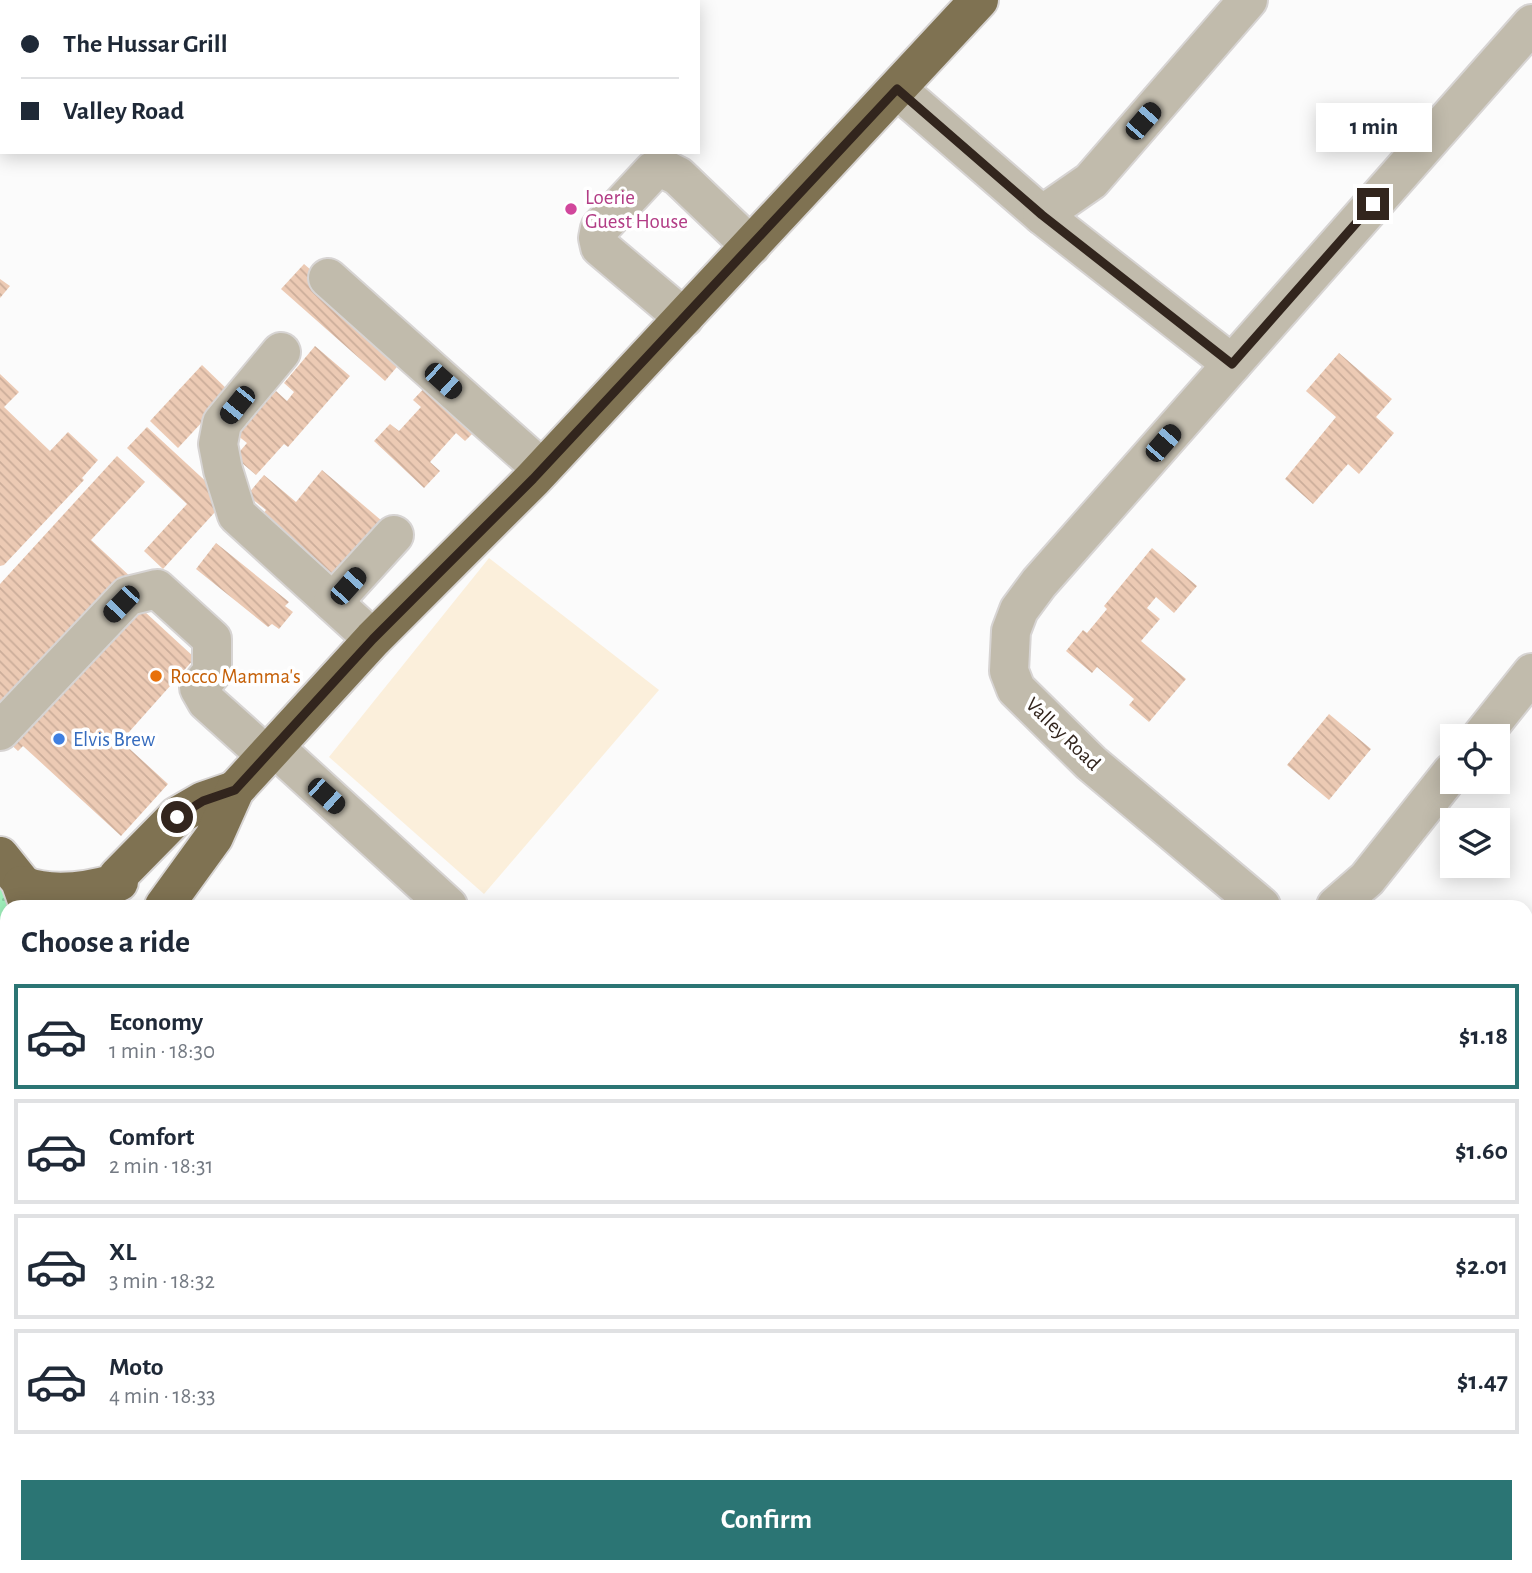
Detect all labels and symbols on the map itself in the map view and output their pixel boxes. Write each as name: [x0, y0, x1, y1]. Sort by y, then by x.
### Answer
car: [1122, 98, 1165, 144]
callout: 1 min: [1315, 102, 1431, 152]
place label: Loerie Guest House: [585, 187, 688, 232]
route end: [1357, 188, 1389, 220]
marker: Loerie Guest House: [563, 201, 579, 217]
car: [421, 359, 466, 403]
car: [216, 382, 259, 428]
car: [1142, 420, 1185, 466]
car: [327, 563, 370, 609]
car: [99, 582, 144, 626]
place label: Rocco Mamma's: [170, 666, 301, 687]
marker: Rocco Mamma's: [148, 668, 164, 684]
street label: Valley Road: [1022, 694, 1104, 775]
place label: Elvis Brew: [73, 729, 155, 750]
marker: Elvis Brew: [51, 731, 67, 747]
car: [304, 774, 349, 818]
route start: [161, 801, 193, 833]

